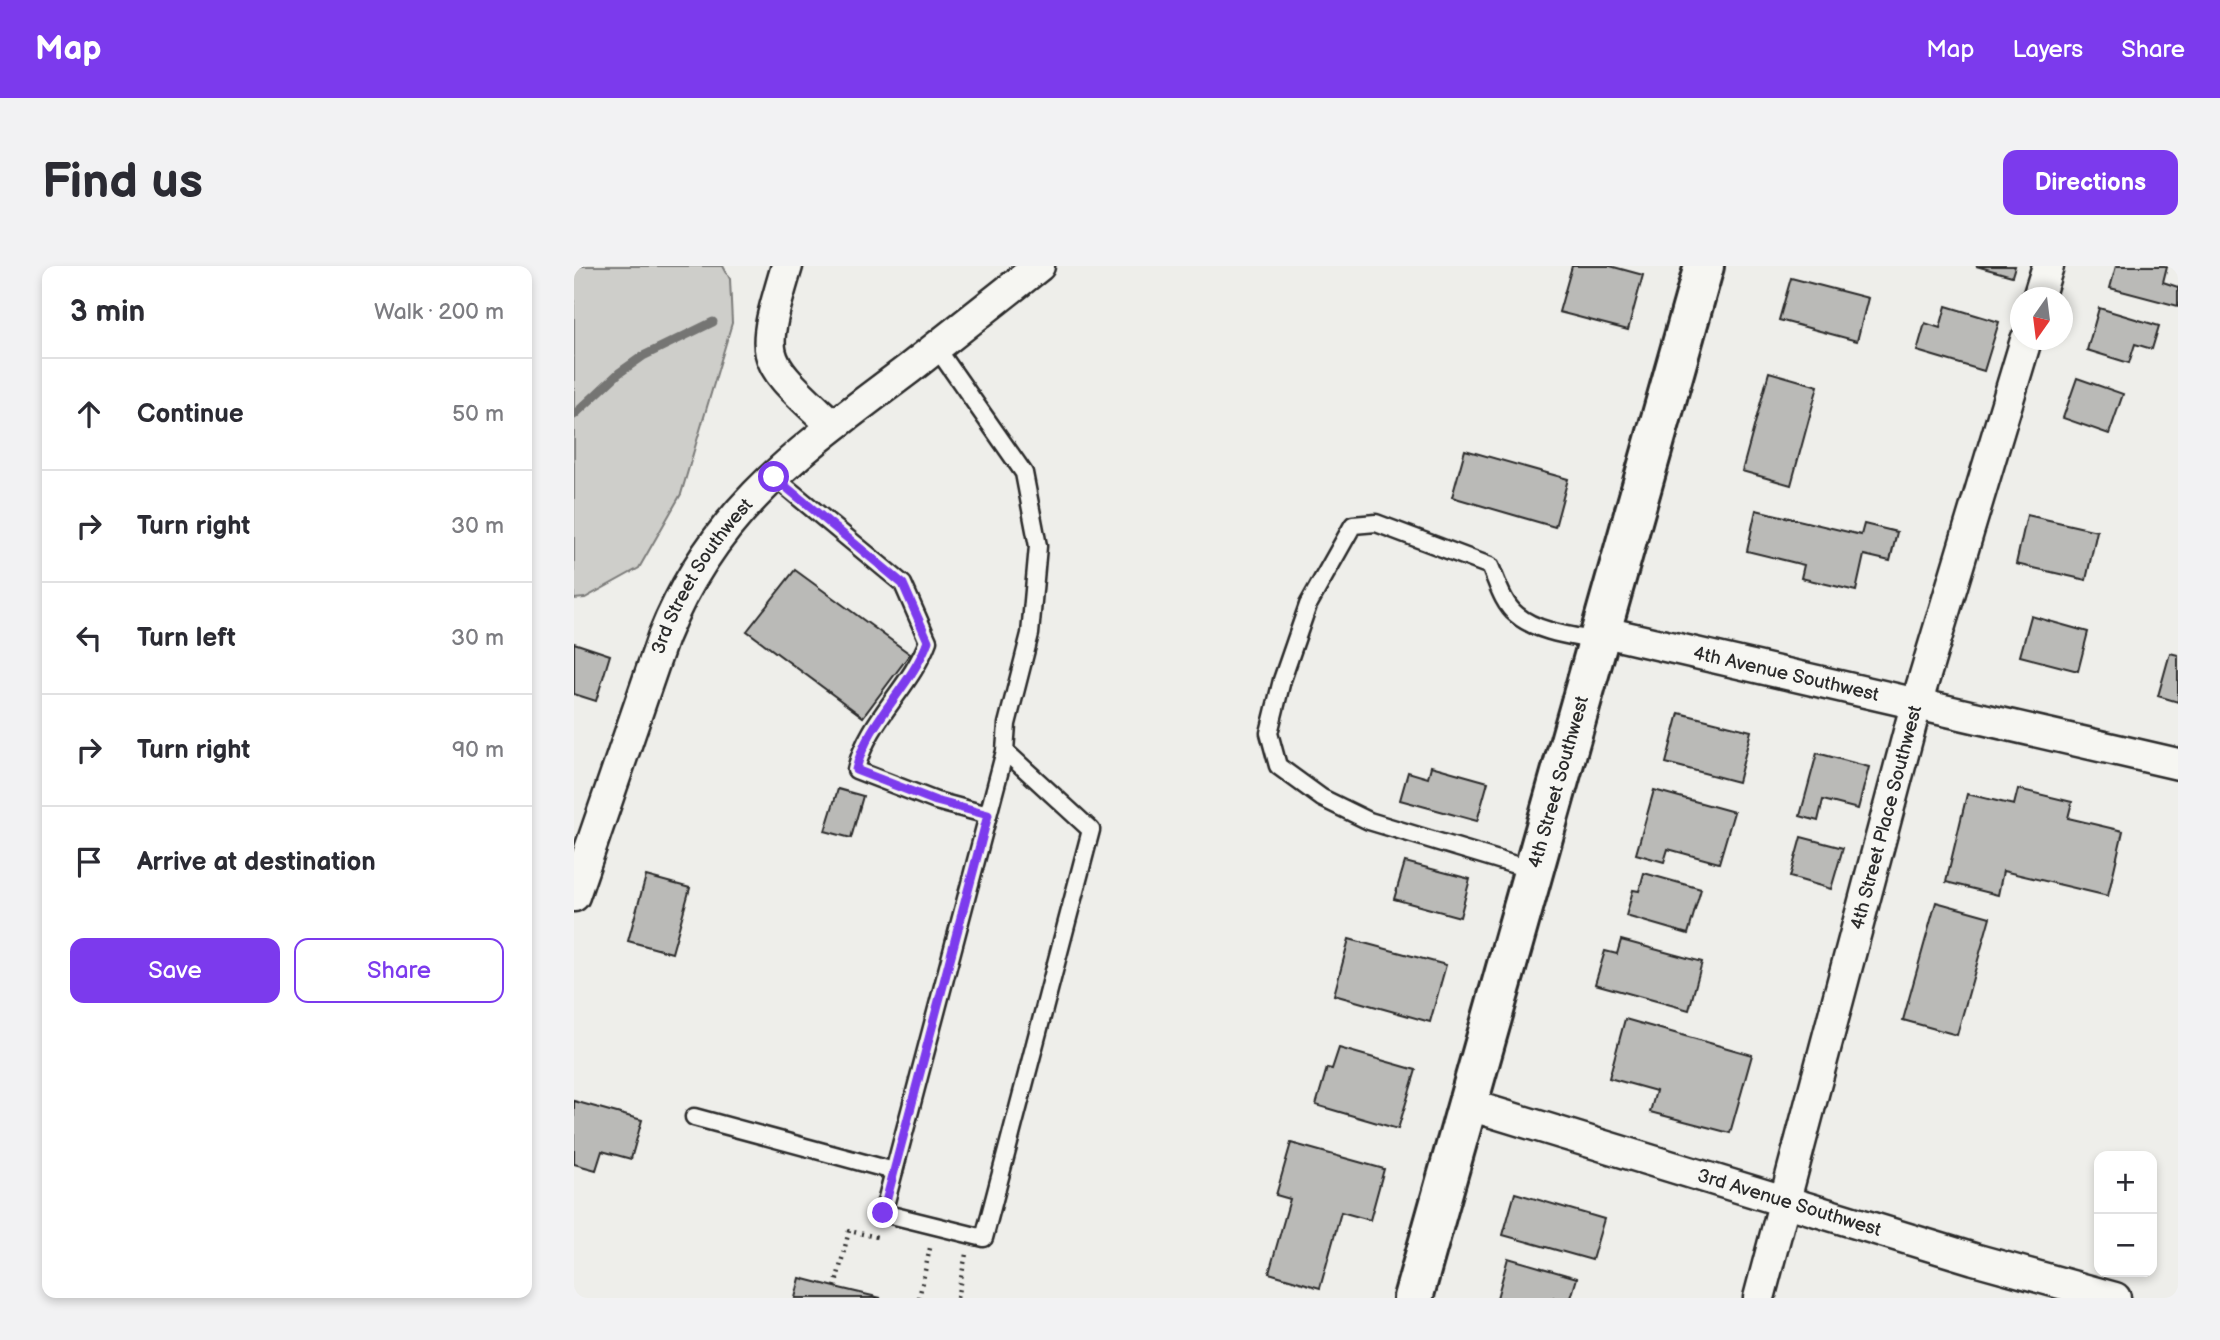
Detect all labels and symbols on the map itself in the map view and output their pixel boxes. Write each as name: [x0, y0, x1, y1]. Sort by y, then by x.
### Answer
north arrow: [2010, 287, 2073, 350]
route start: [758, 461, 789, 492]
street label: 3rd Street Southwest: [646, 493, 758, 657]
street label: 4th Avenue Southwest: [1691, 641, 1881, 706]
street label: 4th Street Southwest: [1523, 693, 1594, 871]
street label: 4th Street Place Southwest: [1846, 703, 1927, 932]
street label: 3rd Avenue Southwest: [1695, 1164, 1884, 1242]
route end: [867, 1197, 898, 1228]

